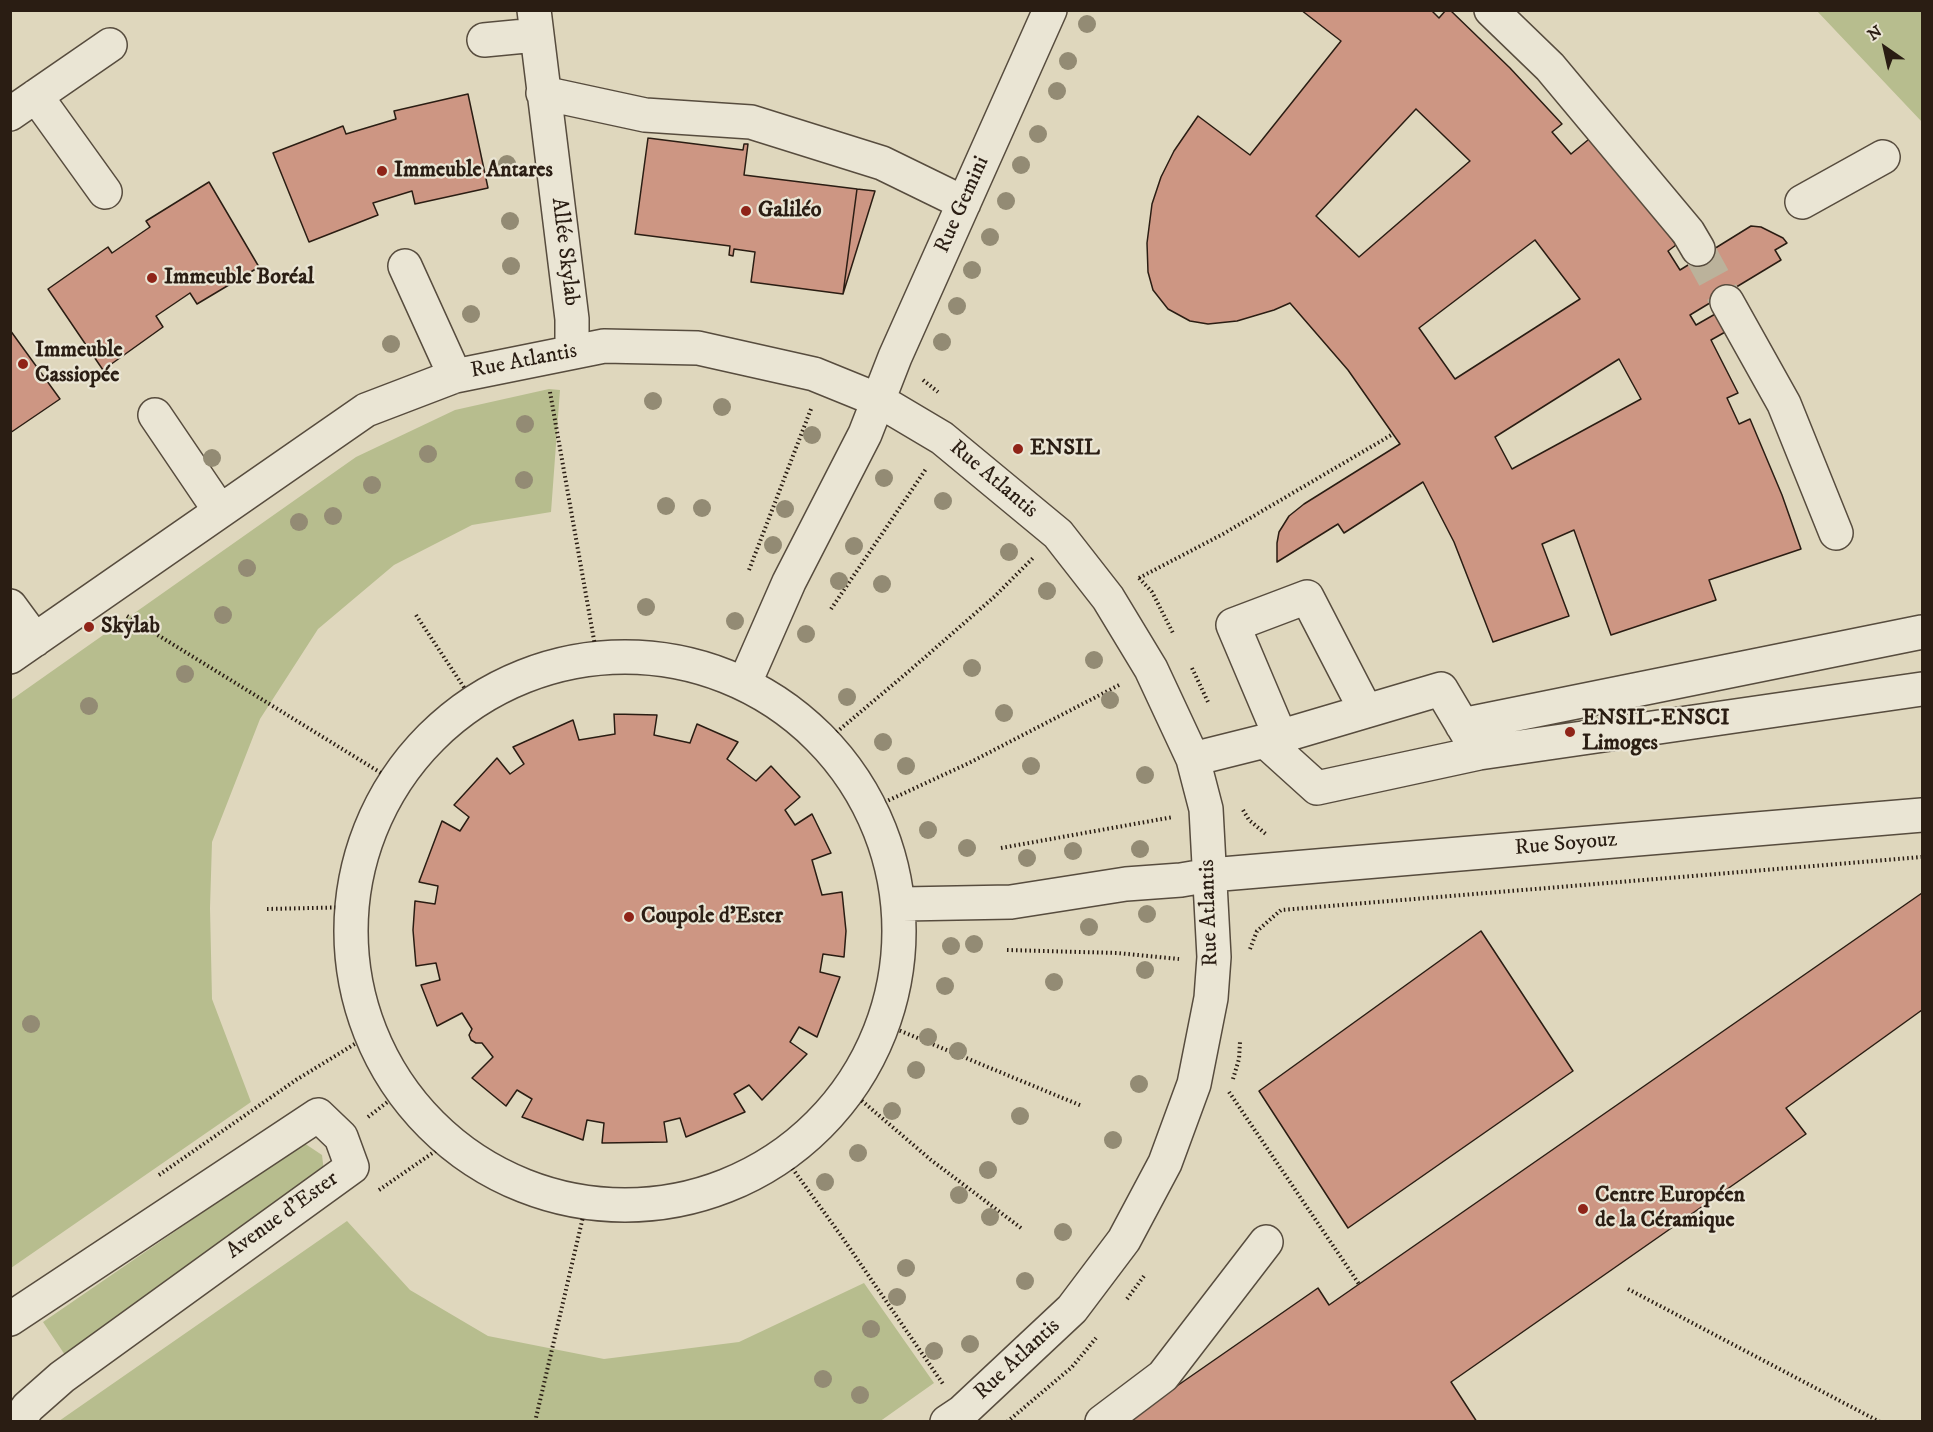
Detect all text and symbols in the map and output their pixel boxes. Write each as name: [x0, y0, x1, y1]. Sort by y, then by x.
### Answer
north arrow: [1855, 18, 1915, 78]
text: N: [1864, 21, 1886, 45]
street label: Rue Gemini: [930, 153, 996, 257]
place label: Immeuble Antares: [394, 158, 553, 184]
marker: Immeuble Antares: [375, 164, 389, 178]
street label: Allée Skylab: [544, 196, 584, 308]
place label: Galiléo: [758, 198, 821, 224]
marker: Galiléo: [739, 204, 753, 218]
place label: Immeuble Boréal: [164, 265, 314, 291]
marker: Immeuble Boréal: [145, 271, 159, 285]
place label: Immeuble Cassiopée: [35, 338, 123, 390]
street label: Rue Atlantis: [469, 339, 579, 385]
marker: Immeuble Cassiopée: [16, 357, 30, 371]
street label: Rue Atlantis: [943, 435, 1043, 525]
place label: ENSIL: [1030, 436, 1100, 462]
marker: ENSIL: [1011, 442, 1025, 456]
place label: Skylab: [101, 614, 160, 640]
marker: Skylab: [82, 620, 96, 634]
place label: ENSIL-ENSCI Limoges: [1582, 706, 1730, 758]
marker: ENSIL-ENSCI Limoges: [1563, 725, 1577, 739]
street label: Rue Soyouz: [1514, 827, 1618, 863]
street label: Rue Atlantis: [1195, 859, 1225, 967]
place label: Coupole d'Ester: [641, 904, 783, 930]
marker: Coupole d'Ester: [622, 910, 636, 924]
street label: Avenue d'Ester: [222, 1167, 344, 1265]
place label: Centre Européen de la Céramique: [1595, 1183, 1745, 1234]
marker: Centre Européen de la Céramique: [1576, 1202, 1590, 1216]
street label: Rue Atlantis: [970, 1314, 1066, 1406]

